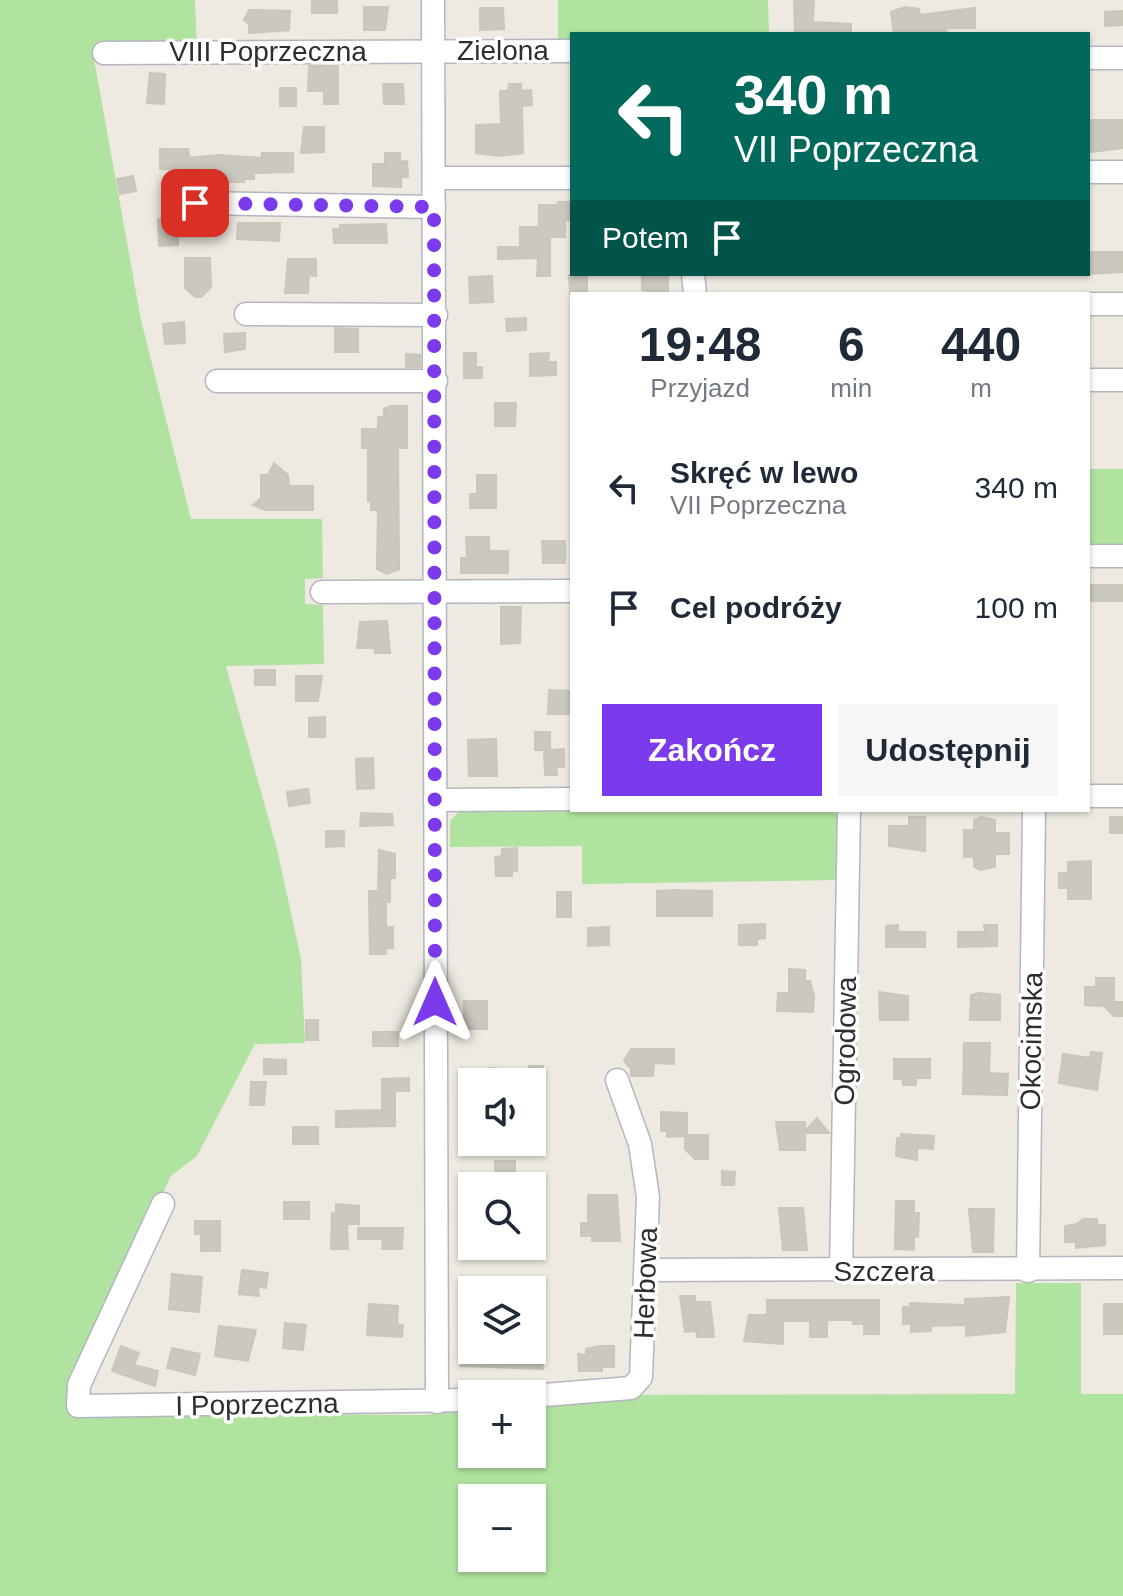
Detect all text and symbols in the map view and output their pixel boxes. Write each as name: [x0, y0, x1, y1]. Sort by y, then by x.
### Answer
street label: Zielona: [457, 35, 549, 66]
street label: VIII Poprzeczna: [169, 36, 367, 67]
text: 340 m: [734, 63, 893, 126]
icon: left: [602, 64, 706, 168]
text: VII Poprzeczna: [734, 129, 978, 170]
pin: [161, 169, 229, 237]
icon: arrive: [173, 181, 217, 225]
icon: arrive: [705, 216, 749, 260]
text: Potem: [602, 221, 689, 254]
text: 19:48: [639, 318, 762, 371]
text: 6: [838, 318, 865, 371]
text: 440: [941, 318, 1021, 371]
text: Przyjazd: [650, 373, 750, 403]
text: min: [830, 373, 872, 403]
text: m: [970, 373, 992, 403]
text: Skręć w lewo: [670, 456, 858, 489]
icon: left: [602, 466, 646, 510]
text: 340 m: [975, 471, 1058, 504]
text: VII Poprzeczna: [670, 490, 846, 520]
icon: arrive: [602, 586, 646, 630]
text: Cel podróży: [670, 591, 842, 624]
text: 100 m: [975, 591, 1058, 624]
button: Zakończ: [602, 704, 822, 796]
button: Udostępnij: [838, 704, 1058, 796]
position arrow: [393, 960, 477, 1044]
street label: Okocimska: [1015, 971, 1048, 1111]
street label: Ogrodowa: [829, 976, 862, 1106]
map controls: [458, 1068, 546, 1572]
button: sound: [458, 1068, 546, 1156]
button: search: [458, 1172, 546, 1260]
street label: Herbowa: [628, 1226, 663, 1340]
street label: Szczera: [833, 1256, 935, 1287]
button: layers: [458, 1276, 546, 1364]
button: +: [458, 1380, 546, 1468]
street label: I Poprzeczna: [175, 1388, 339, 1421]
button: −: [458, 1484, 546, 1572]

